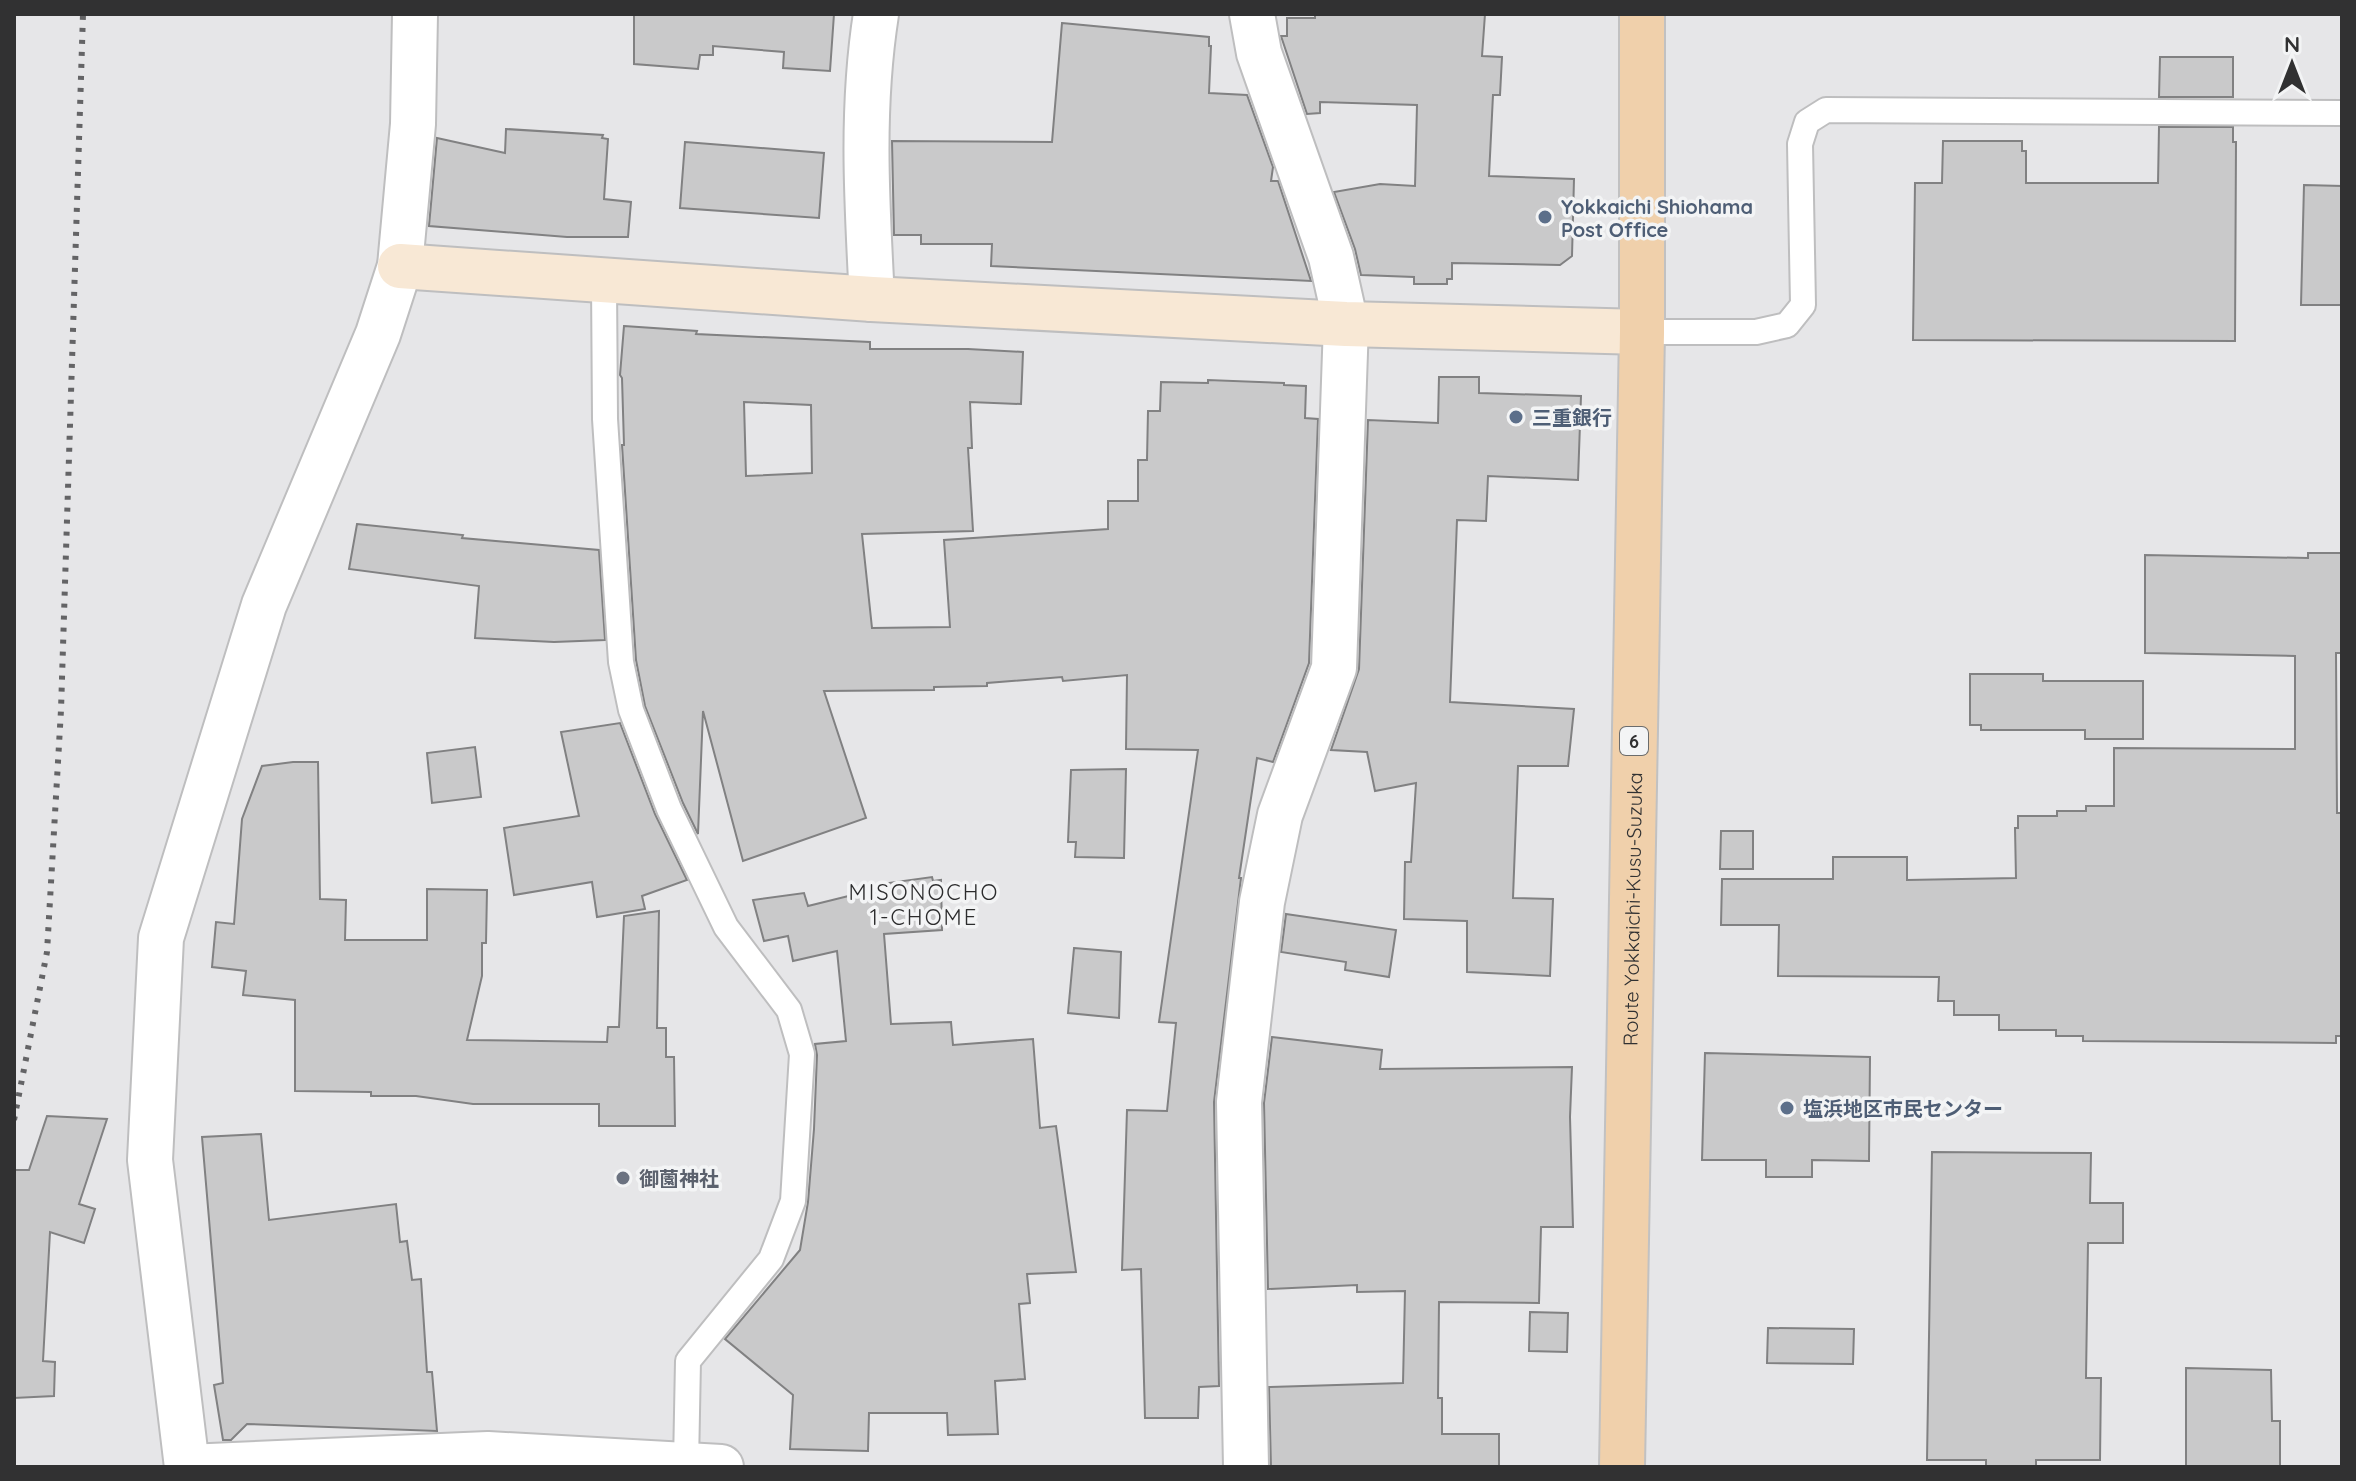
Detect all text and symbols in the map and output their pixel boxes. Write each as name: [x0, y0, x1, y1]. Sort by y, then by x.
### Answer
north arrow: [2252, 24, 2332, 104]
text: N: [2284, 30, 2300, 58]
place label: Yokkaichi Shiohama Post Office: [1561, 194, 1753, 242]
marker: Yokkaichi Shiohama Post Office: [1536, 208, 1554, 226]
place label: 三重銀行: [1532, 405, 1612, 430]
marker: 三重銀行: [1507, 408, 1525, 426]
road number: 6: [1620, 727, 1648, 755]
street label: Route Yokkaichi-Kusu-Suzuka: [1617, 772, 1647, 1046]
district label: MISONOCHO 1-CHOME: [849, 878, 999, 931]
place label: 塩浜地区市民センター: [1803, 1096, 2003, 1121]
marker: 塩浜地区市民センター: [1778, 1099, 1796, 1117]
place label: 御薗神社: [639, 1166, 719, 1191]
marker: 御薗神社: [614, 1169, 632, 1187]

